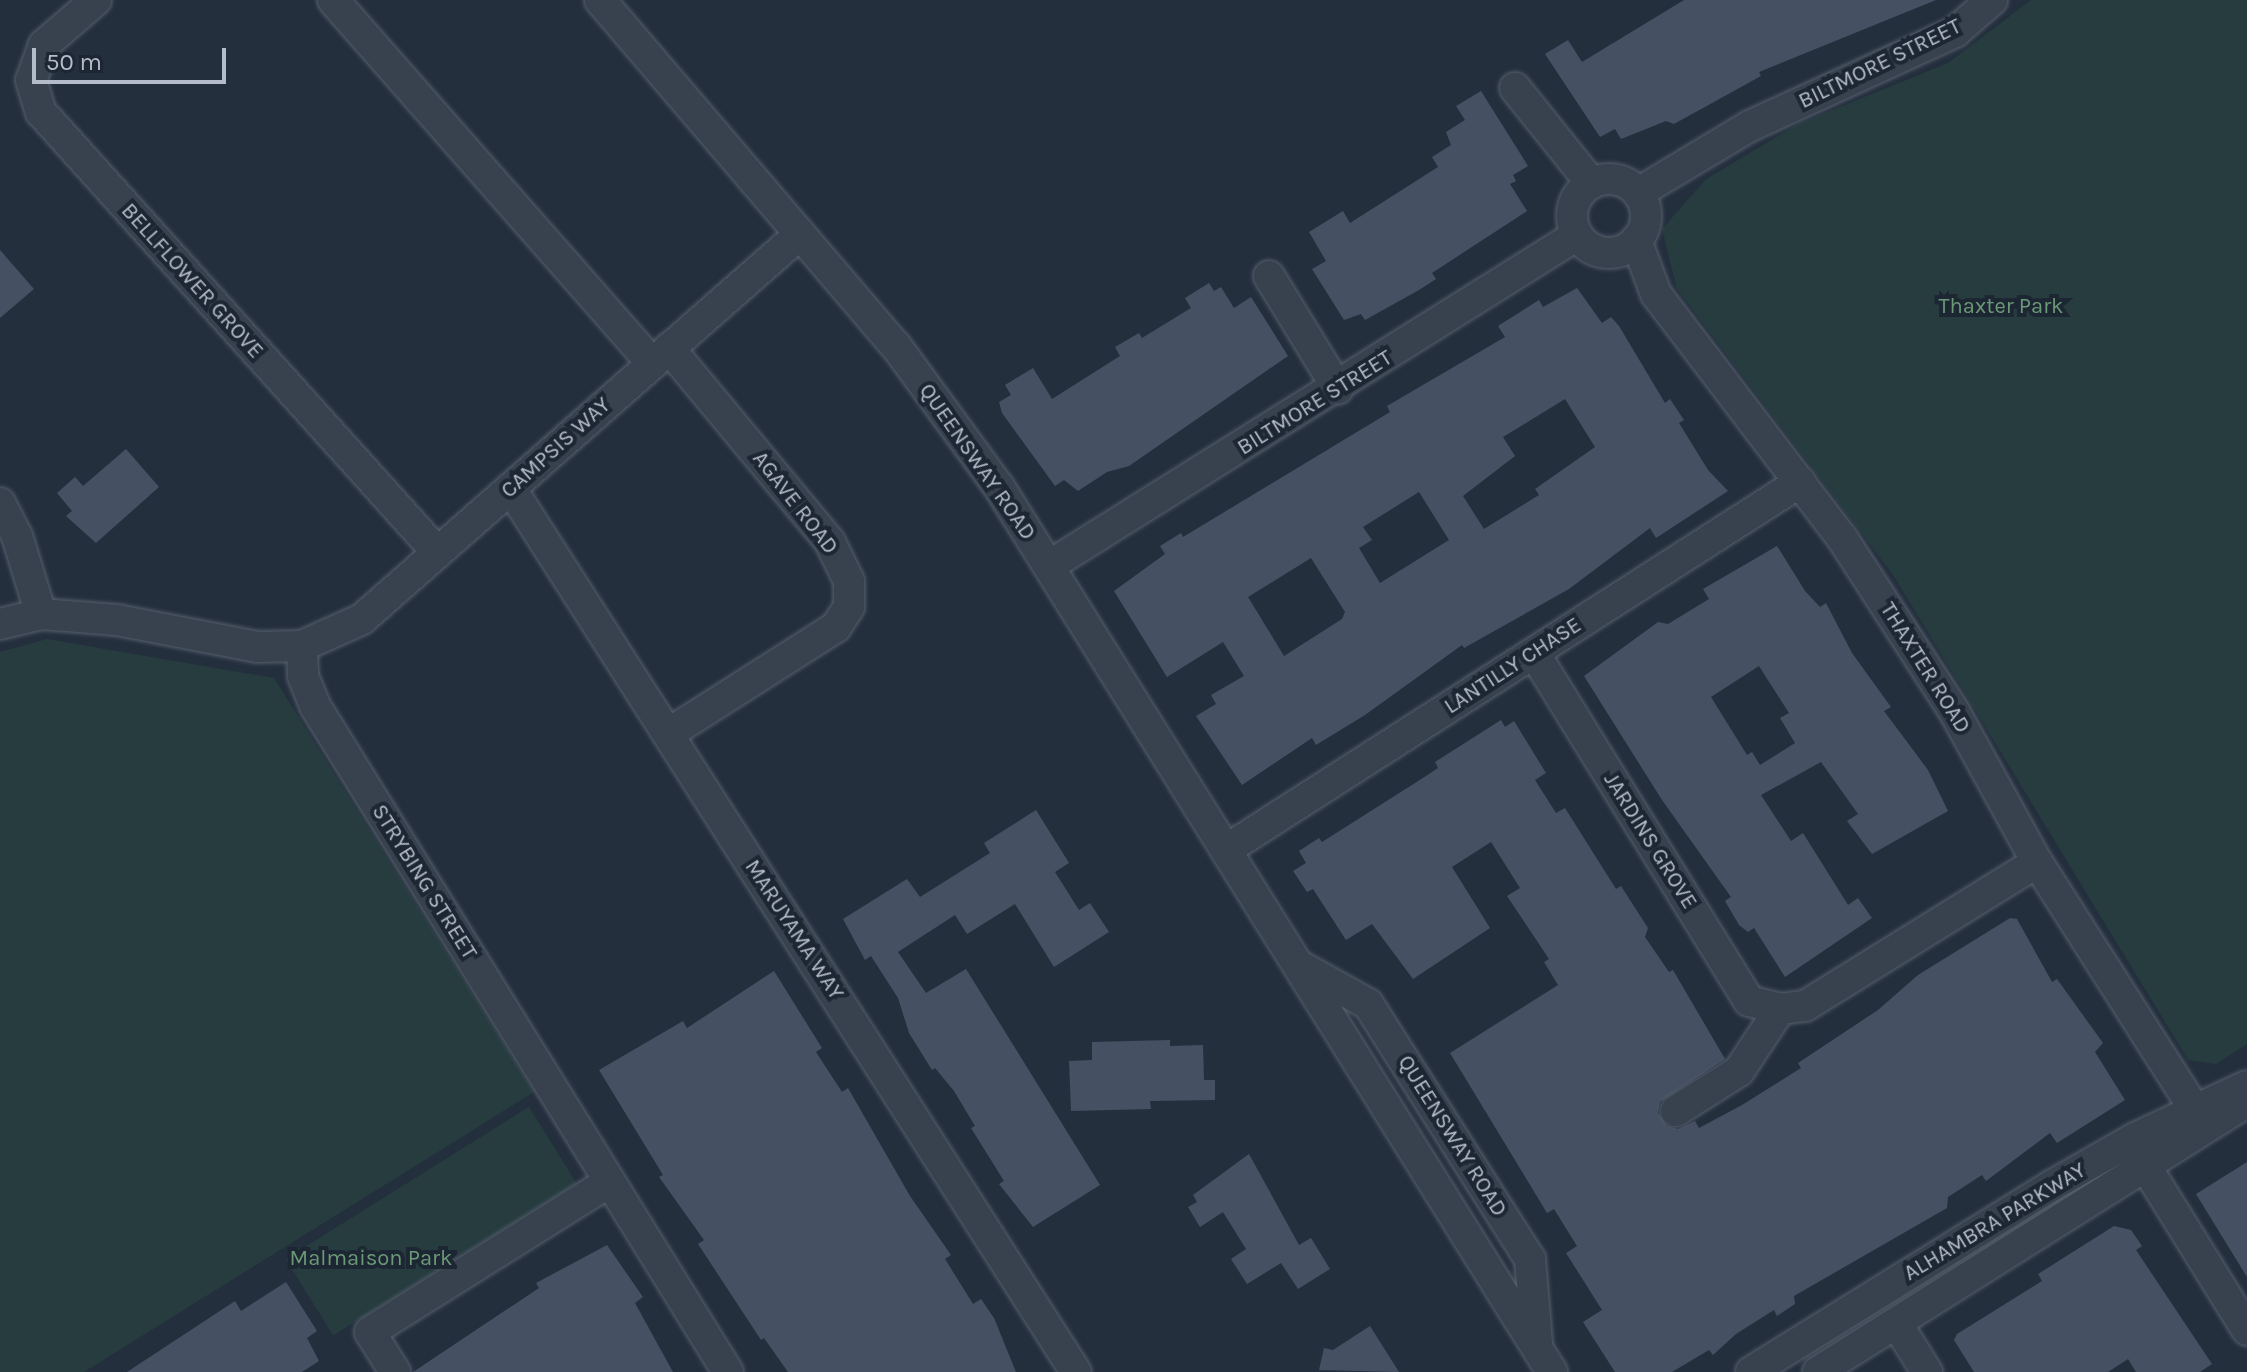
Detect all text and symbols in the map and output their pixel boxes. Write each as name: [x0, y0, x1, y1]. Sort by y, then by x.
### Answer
street label: BILTMORE STREET: [1794, 13, 1966, 115]
scale bar: [36, 32, 230, 82]
text: 50 m: [46, 48, 102, 76]
street label: BELLFLOWER GROVE: [115, 198, 269, 364]
park label: Thaxter Park: [1938, 294, 2064, 320]
street label: BILTMORE STREET: [1233, 345, 1397, 461]
street label: QUEENSWAY ROAD: [913, 379, 1041, 545]
street label: CAMPSIS WAY: [496, 392, 616, 504]
street label: AGAVE ROAD: [747, 446, 843, 560]
street label: THAXTER ROAD: [1874, 598, 1976, 738]
street label: LANTILLY CHASE: [1440, 612, 1586, 720]
street label: JARDINS GROVE: [1598, 768, 1702, 914]
street label: STRYBING STREET: [366, 800, 482, 964]
street label: MARUYAMA WAY: [739, 855, 849, 1005]
street label: QUEENSWAY ROAD: [1392, 1051, 1512, 1221]
street label: ALHAMBRA PARKWAY: [1899, 1157, 2091, 1287]
park label: Malmaison Park: [290, 1246, 452, 1272]

